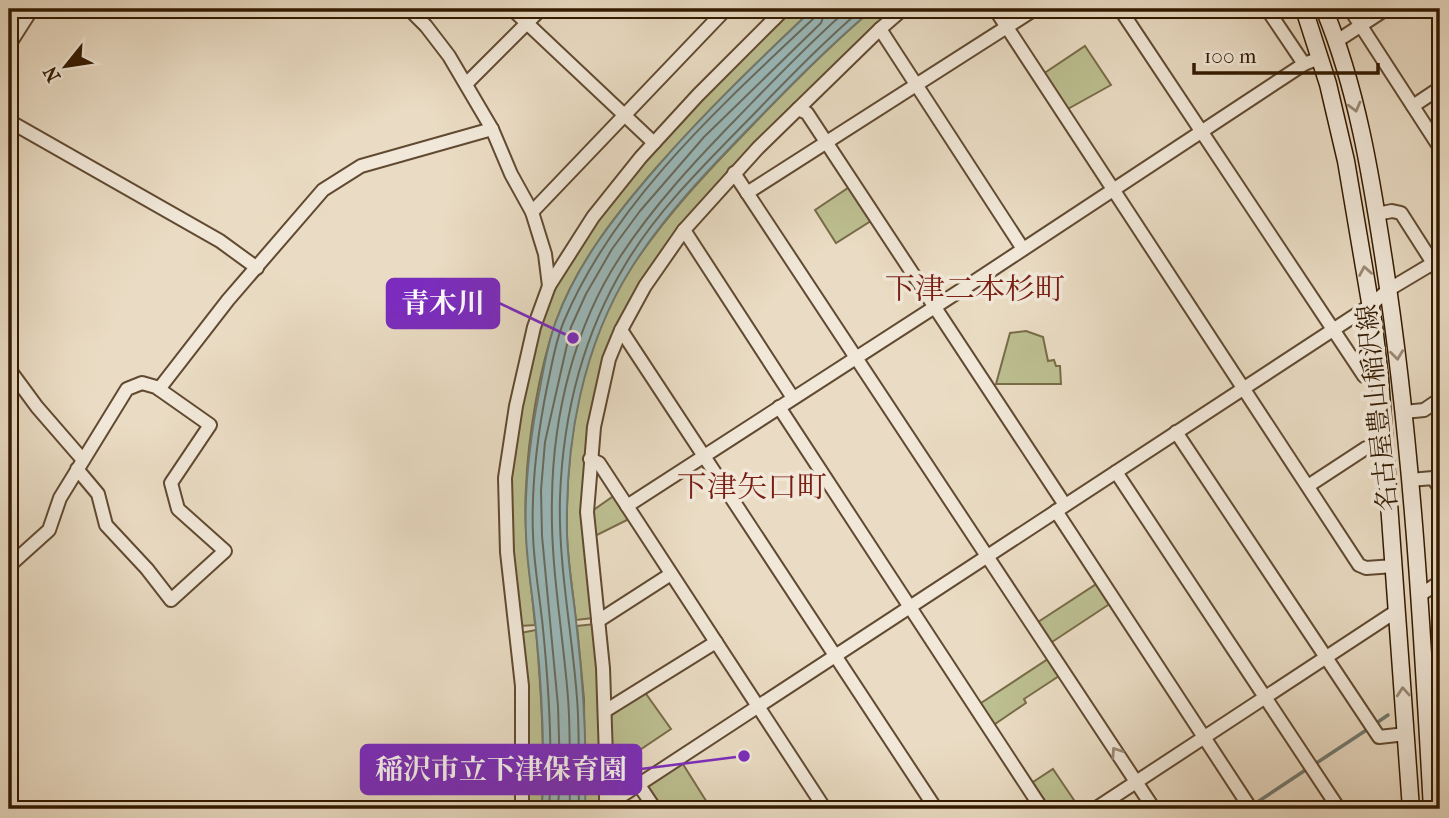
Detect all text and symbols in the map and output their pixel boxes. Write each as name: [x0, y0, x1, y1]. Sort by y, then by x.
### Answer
north arrow: [32, 32, 102, 102]
scale bar: [1194, 32, 1377, 76]
text: 100 m: [1204, 44, 1257, 68]
text: N: [39, 62, 65, 86]
one-way arrow: [1347, 100, 1361, 112]
one-way arrow: [1358, 265, 1373, 277]
district label: 下津二本杉町: [885, 272, 1065, 307]
callout: 青木川: [387, 279, 499, 328]
text: 青木川: [401, 287, 485, 320]
street label: 名古屋豊山稲沢線: [1351, 303, 1404, 513]
one-way arrow: [1389, 349, 1404, 361]
district label: 下津矢口町: [677, 470, 827, 505]
one-way arrow: [1396, 687, 1411, 698]
callout: 稲沢市立下津保育園: [361, 745, 641, 794]
one-way arrow: [1112, 747, 1125, 760]
text: 稲沢市立下津保育園: [375, 753, 627, 786]

